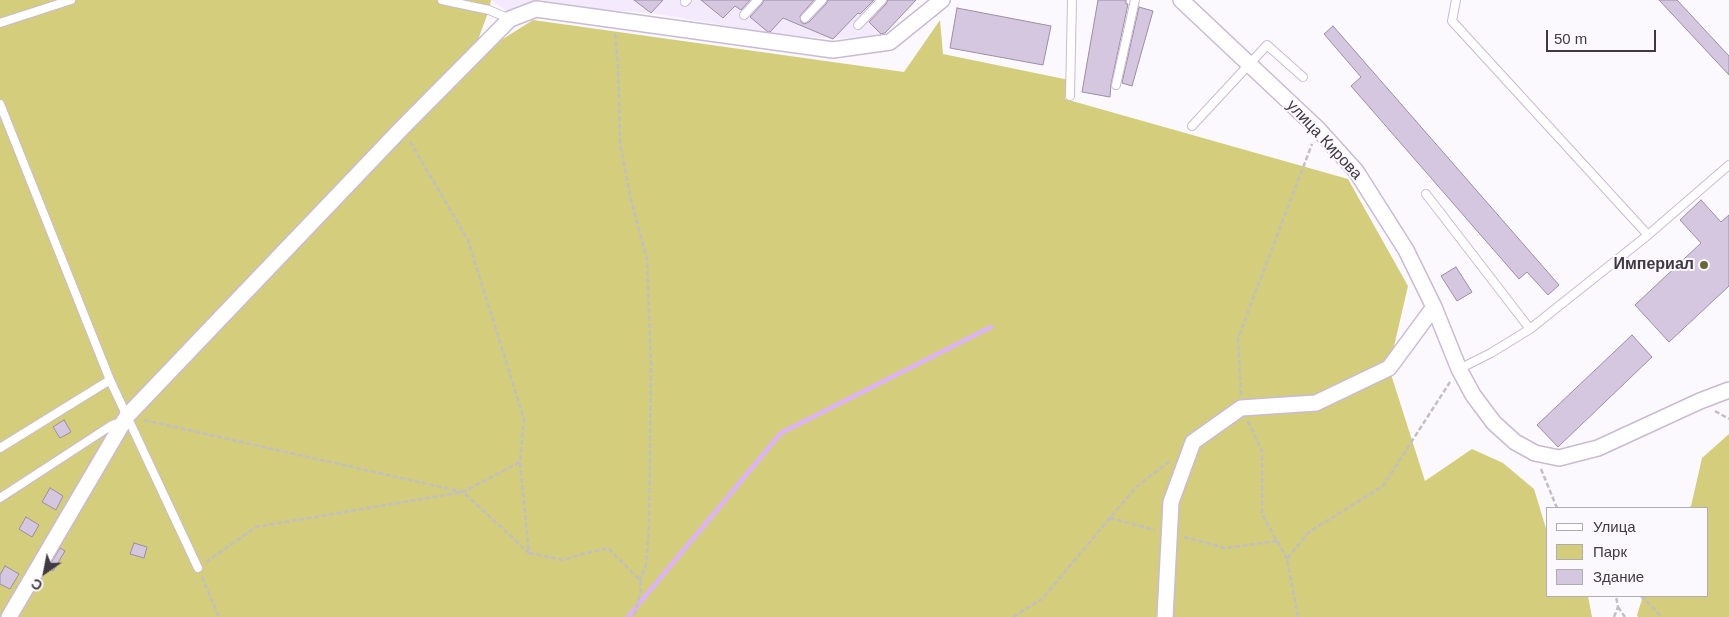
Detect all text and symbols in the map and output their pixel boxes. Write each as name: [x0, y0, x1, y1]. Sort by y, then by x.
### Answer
scale bar: [1549, 20, 1659, 52]
text: 50 m: [1554, 30, 1587, 47]
street label: улица Кирова: [1282, 96, 1366, 184]
place label: Империал: [1613, 255, 1694, 275]
marker: Империал: [1698, 259, 1710, 271]
legend: [1546, 507, 1709, 597]
text: Улица: [1593, 518, 1636, 535]
text: Парк: [1593, 543, 1627, 560]
north arrow: [20, 547, 70, 597]
text: Здание: [1593, 568, 1644, 585]
text: С: [28, 575, 45, 594]

